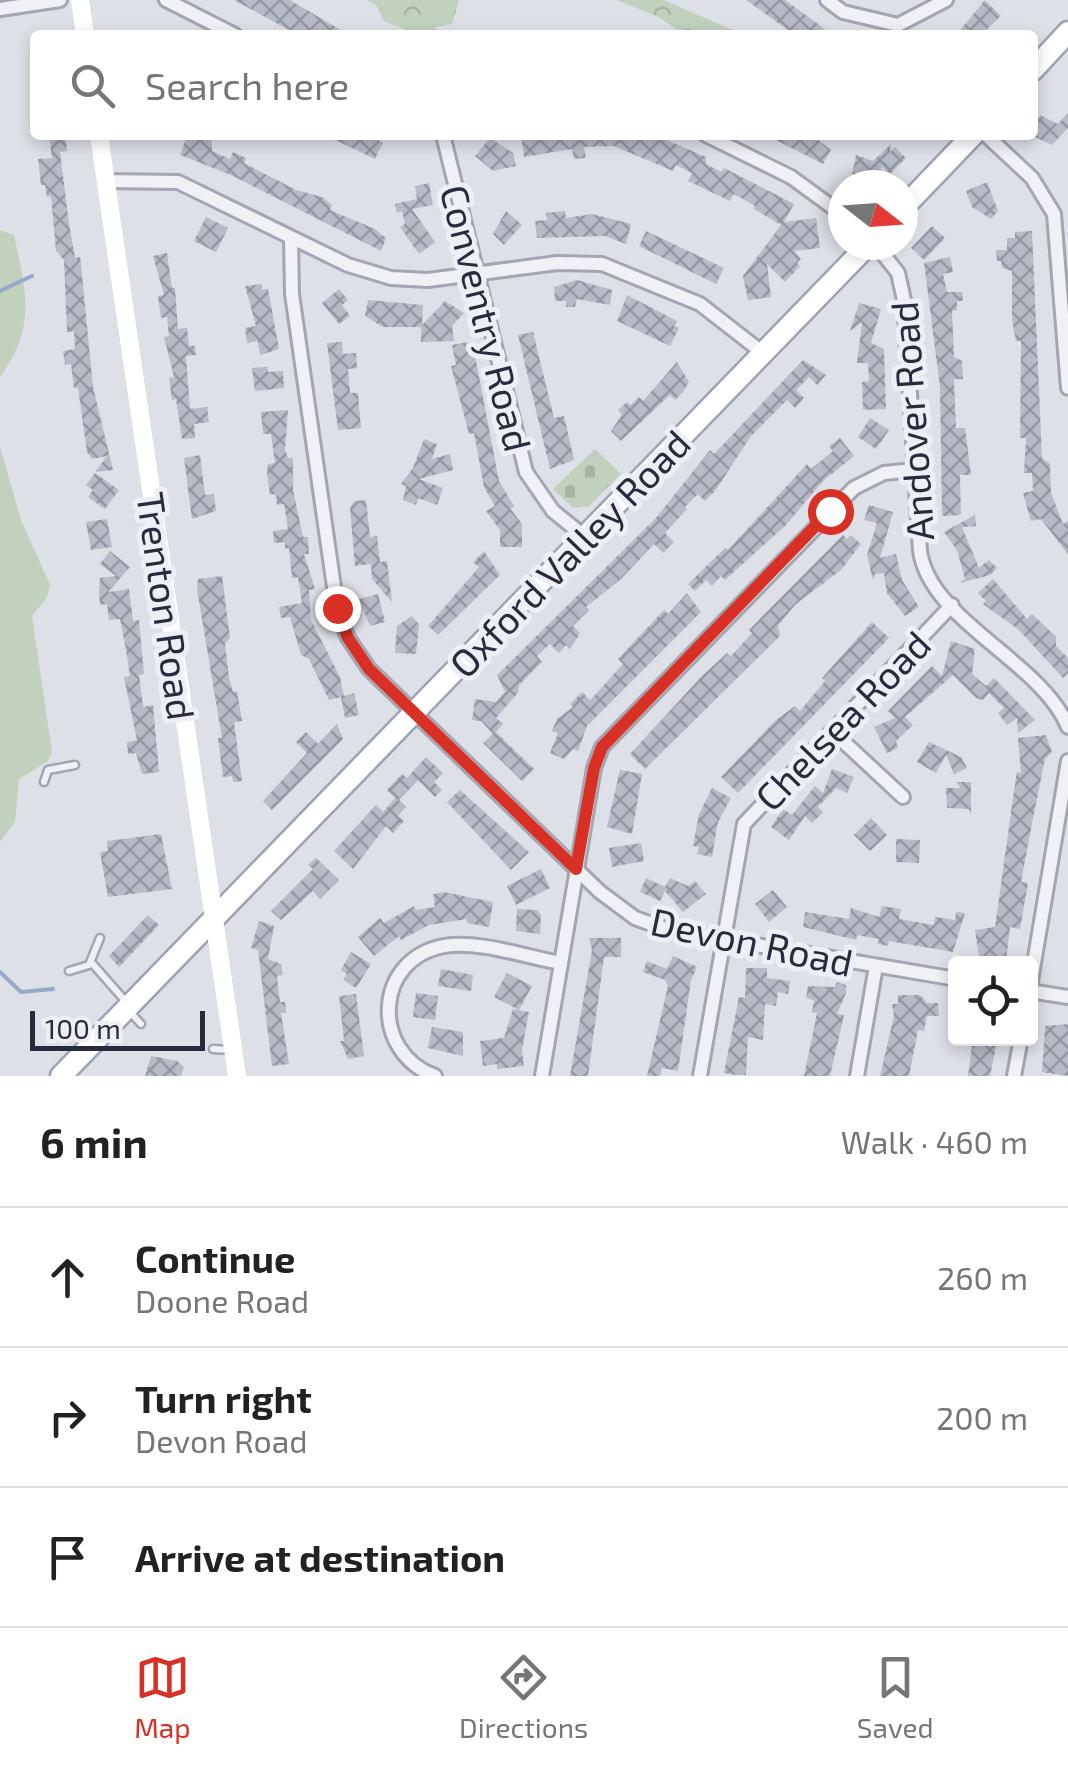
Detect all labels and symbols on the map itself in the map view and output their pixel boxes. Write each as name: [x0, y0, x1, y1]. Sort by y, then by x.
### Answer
north arrow: [828, 170, 918, 260]
street label: Conventry Road: [432, 180, 542, 456]
street label: Andover Road: [880, 300, 942, 542]
street label: Oxford Valley Road: [439, 420, 699, 686]
street label: Trenton Road: [128, 489, 206, 723]
route start: [808, 489, 854, 535]
route end: [315, 586, 361, 632]
street label: Chelsea Road: [745, 621, 939, 819]
street label: Devon Road: [647, 897, 857, 985]
scale bar: [30, 1006, 205, 1050]

